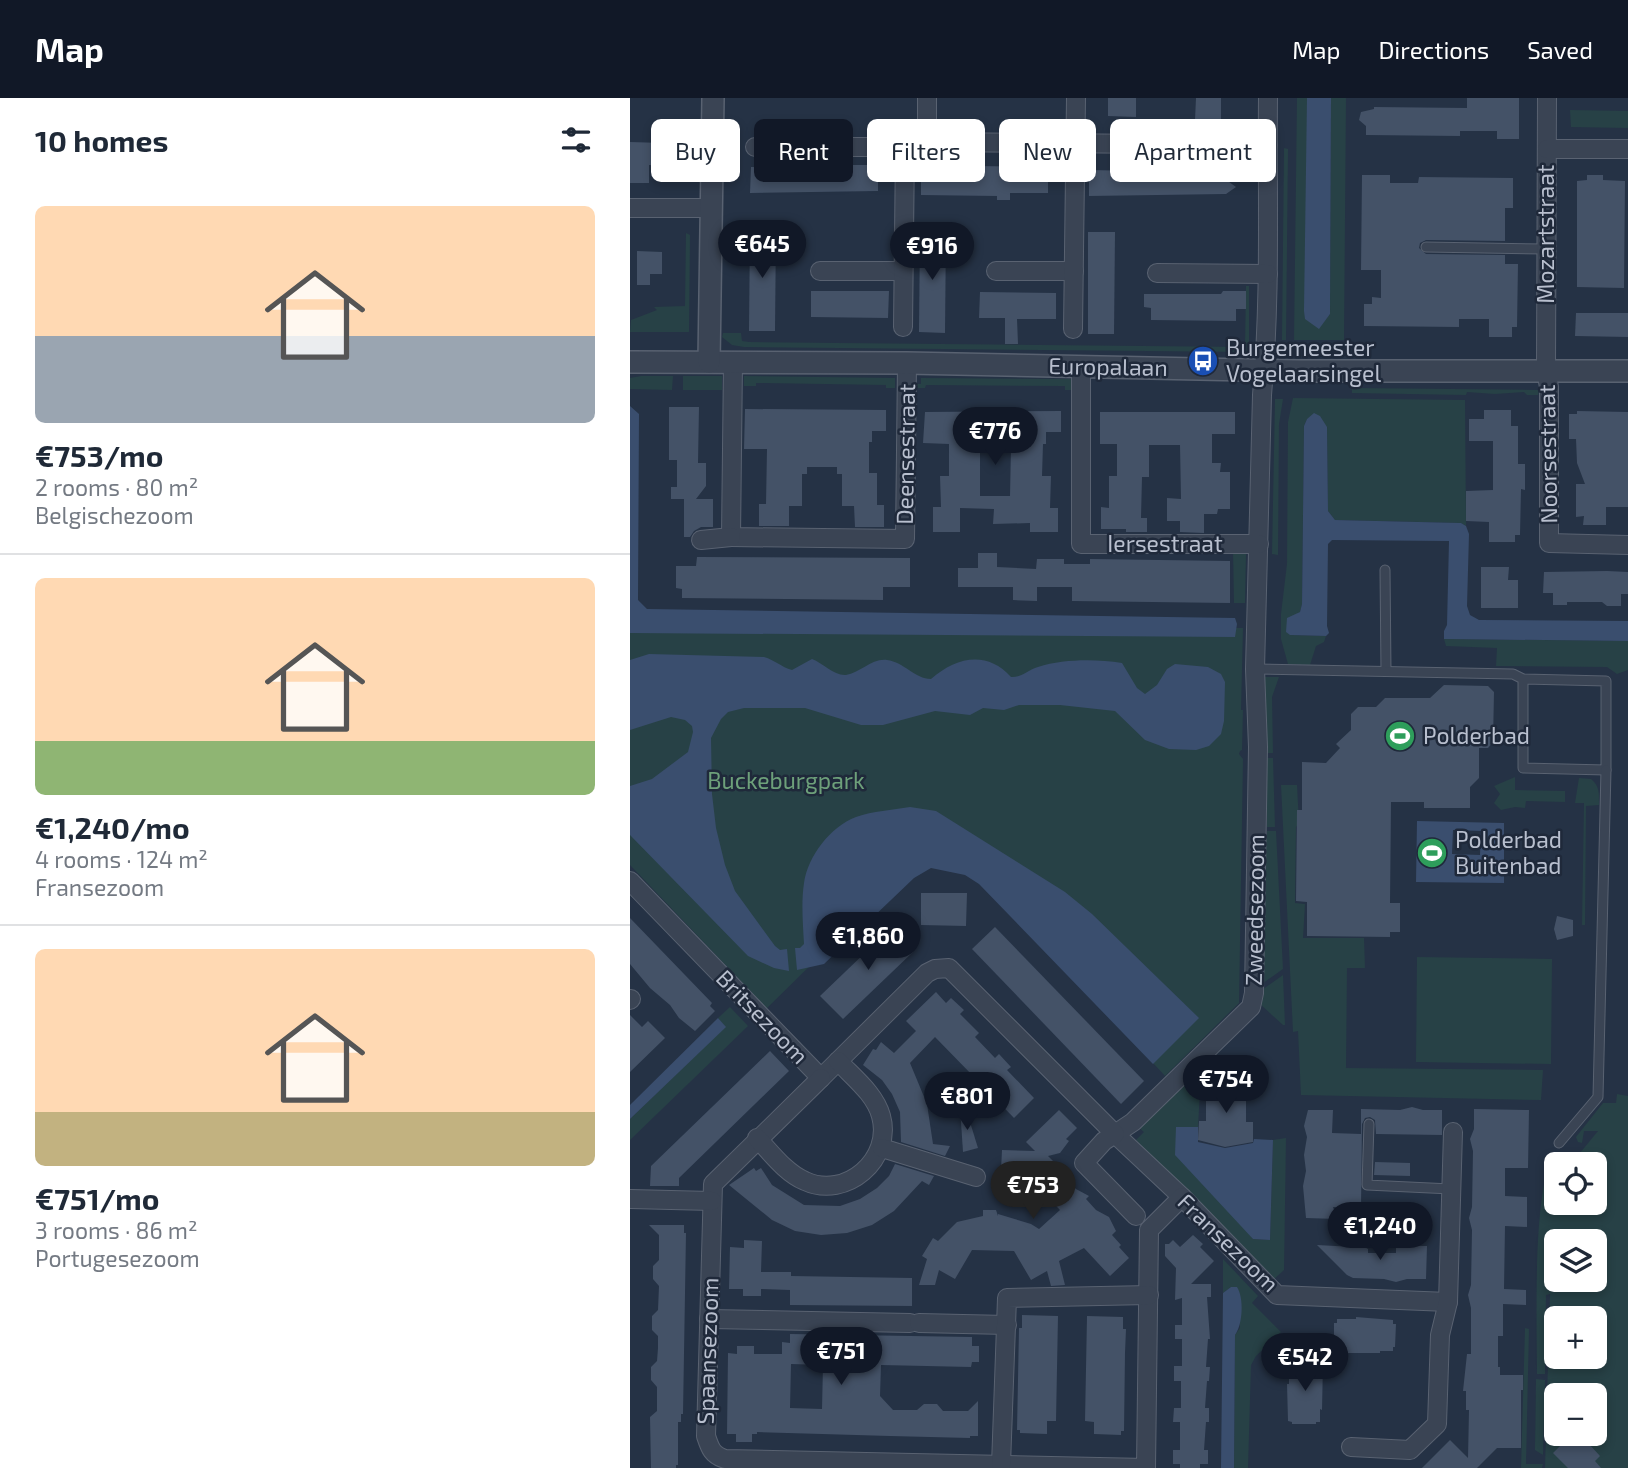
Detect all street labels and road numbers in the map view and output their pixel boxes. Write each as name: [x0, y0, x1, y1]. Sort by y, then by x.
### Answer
street label: Mozartstraat: [1531, 164, 1559, 304]
street label: Europalaan: [1048, 351, 1168, 381]
street label: Deensestraat: [890, 383, 920, 525]
street label: Noorsestraat: [1532, 384, 1562, 524]
street label: Iersestraat: [1107, 529, 1223, 557]
street label: Zweedsezoom: [1239, 834, 1269, 986]
street label: Britsezoom: [711, 963, 814, 1069]
street label: Fransezoom: [1172, 1187, 1285, 1297]
street label: Spaansezoom: [690, 1277, 724, 1425]

